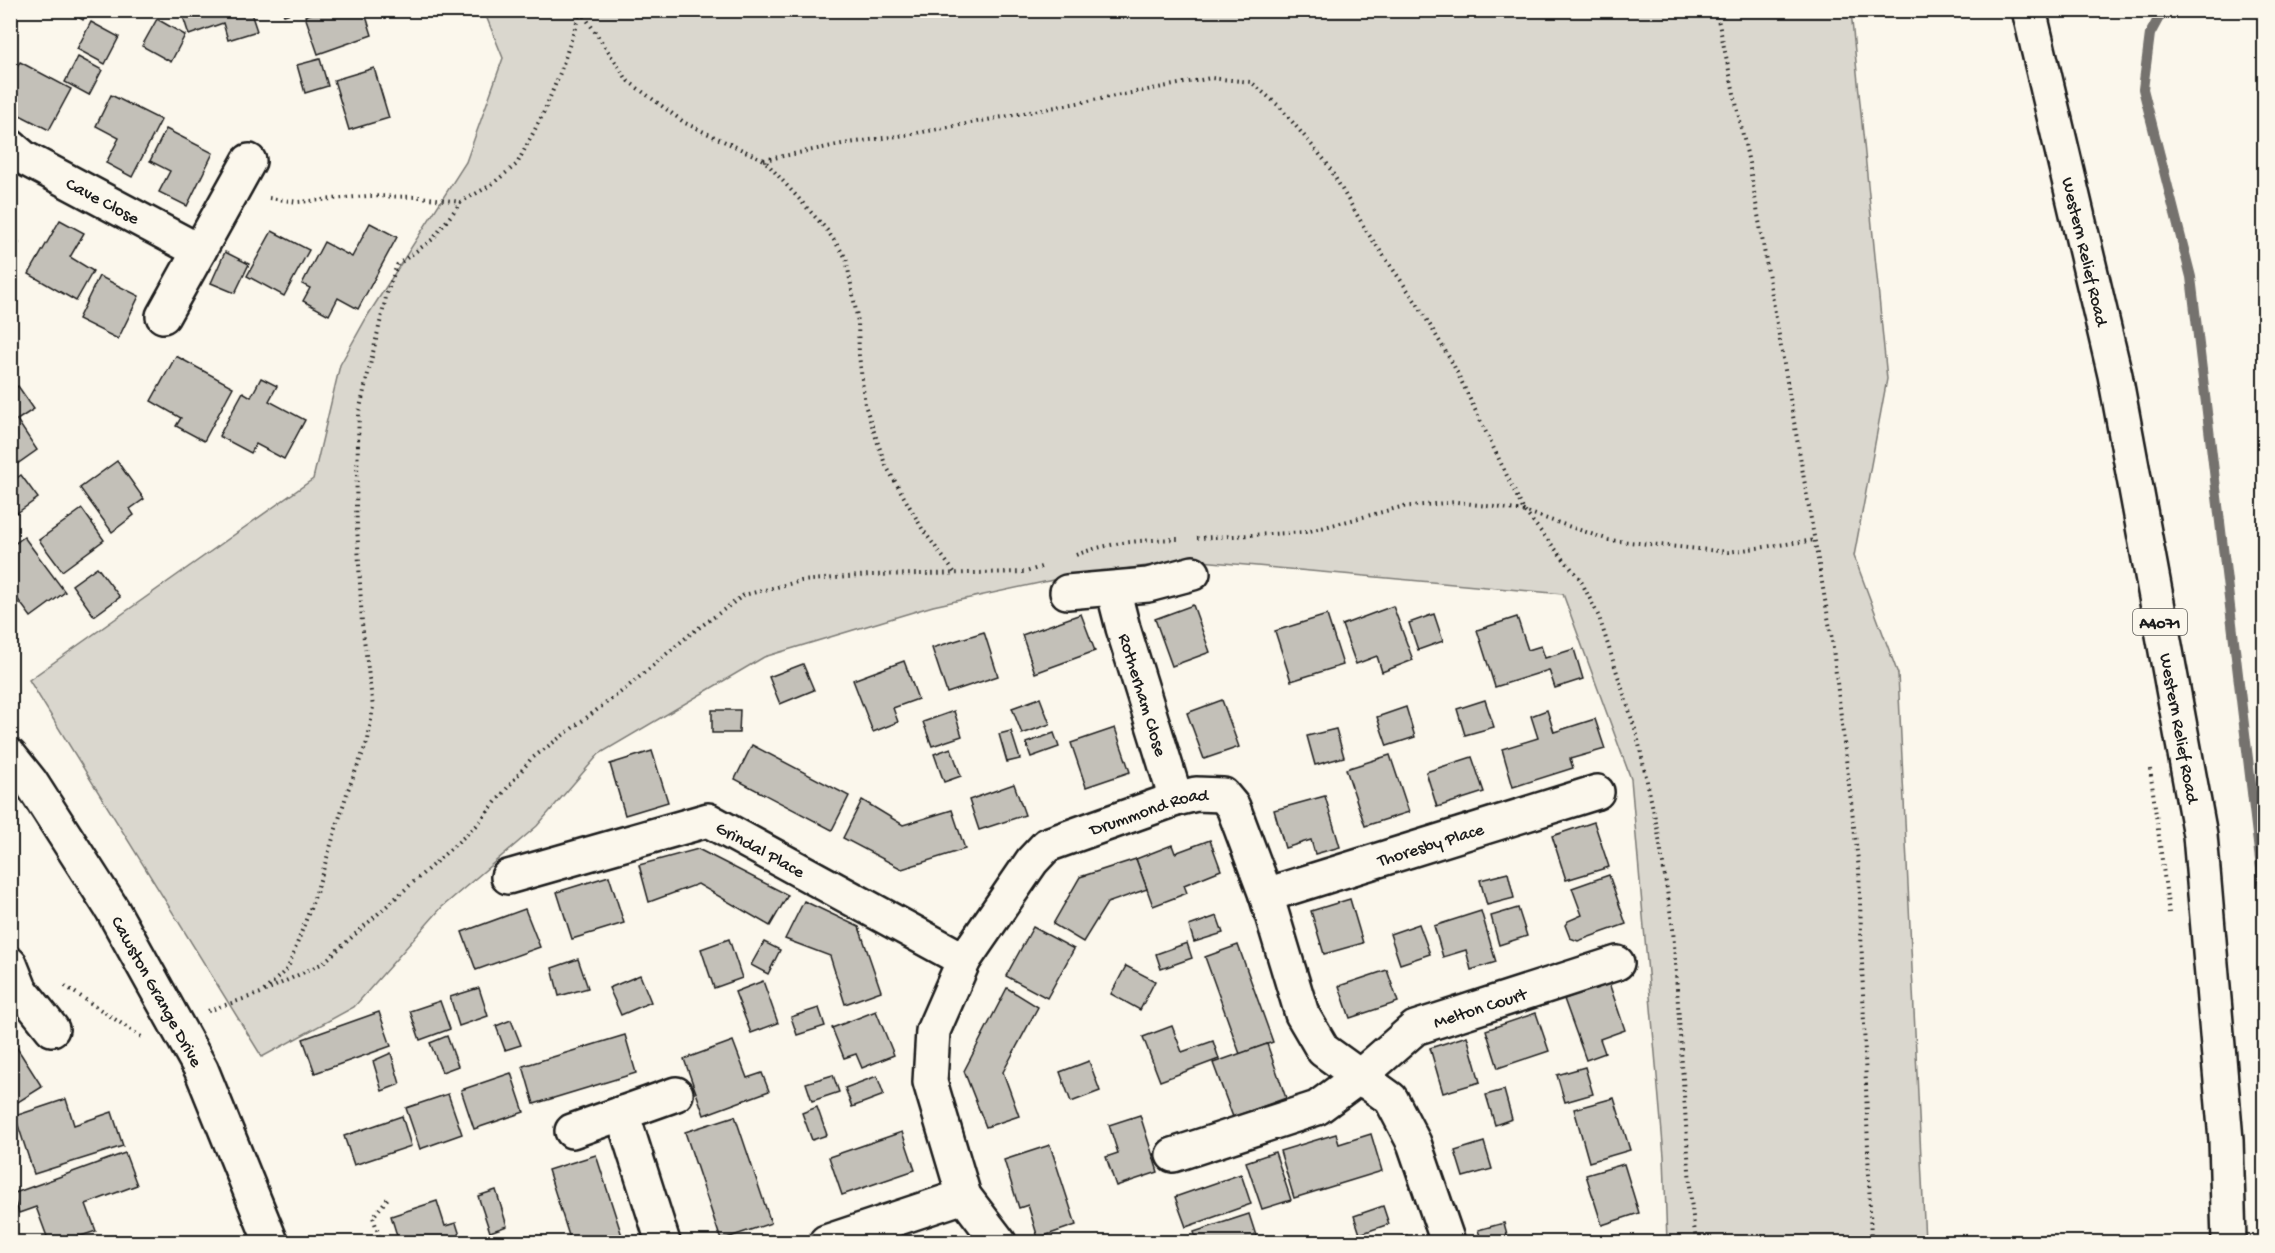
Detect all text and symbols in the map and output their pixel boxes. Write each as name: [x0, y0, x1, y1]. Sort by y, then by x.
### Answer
street label: Cave Close: [62, 174, 143, 231]
street label: Western Relief Road: [2056, 176, 2111, 330]
road number: A4071: [2133, 609, 2187, 635]
street label: Rotherham Close: [1112, 631, 1170, 760]
street label: Western Relief Road: [2154, 652, 2202, 807]
street label: Drummond Road: [1086, 786, 1210, 842]
street label: Grindal Place: [711, 818, 808, 884]
street label: Thoresby Place: [1374, 820, 1487, 873]
street label: Cawston Grange Drive: [105, 913, 206, 1072]
street label: Melton Court: [1431, 984, 1531, 1034]

